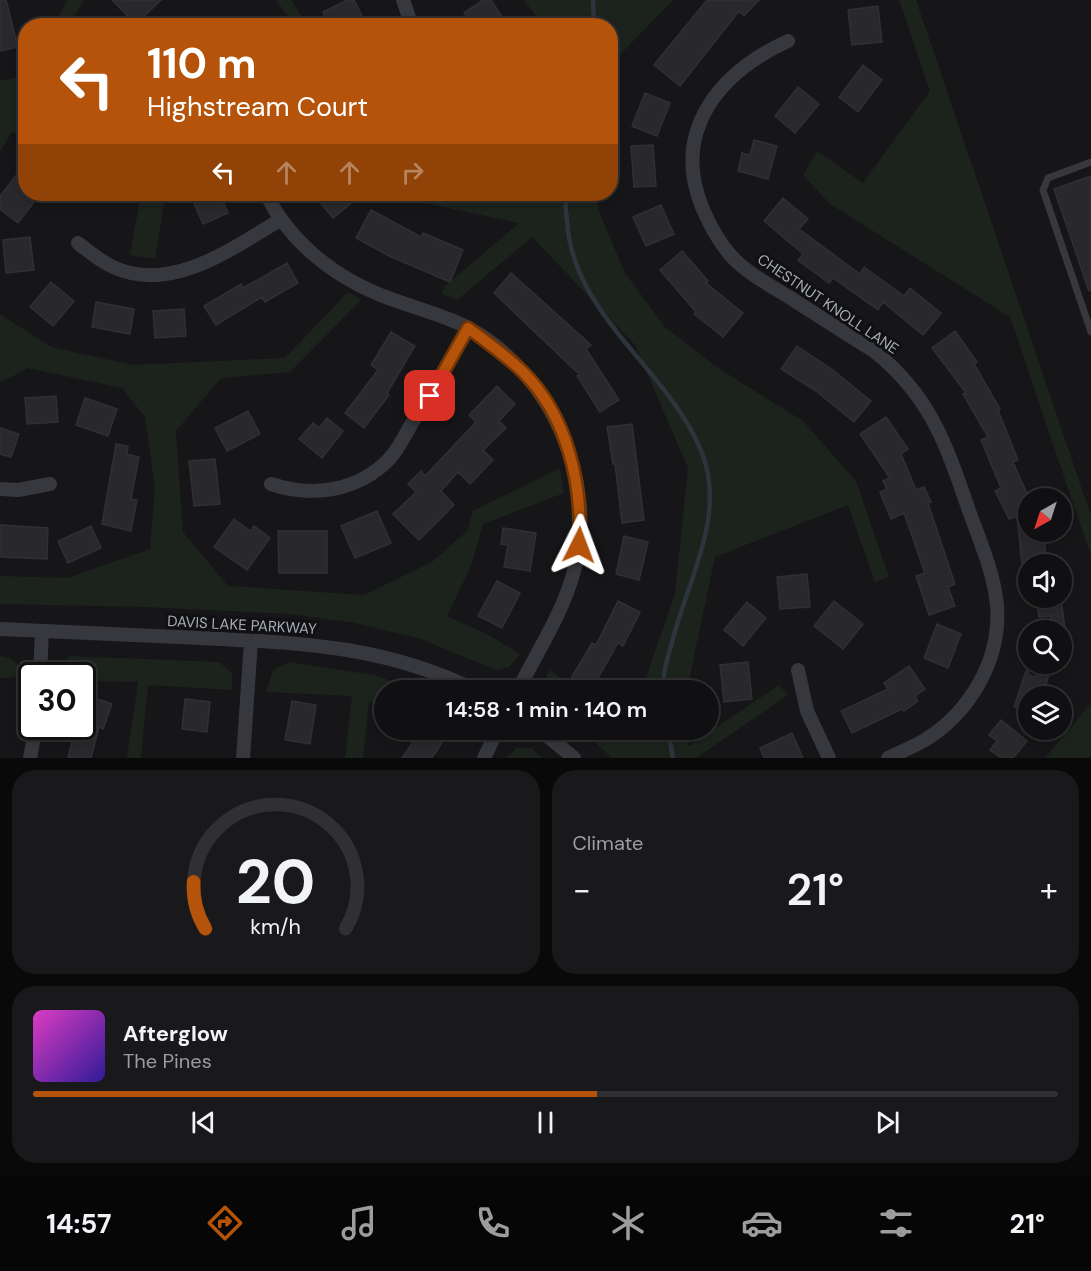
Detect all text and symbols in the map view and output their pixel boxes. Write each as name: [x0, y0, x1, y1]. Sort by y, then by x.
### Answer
text: 110 m: [147, 36, 257, 91]
icon: left: [48, 42, 126, 120]
text: Highstream Court: [147, 89, 368, 124]
icon: left: [207, 156, 240, 189]
icon: ahead: [270, 156, 303, 189]
icon: ahead: [333, 156, 366, 189]
icon: right: [396, 156, 429, 189]
street label: CHESTNUT KNOLL LANE: [754, 249, 902, 359]
pin: [404, 370, 455, 421]
icon: arrive: [413, 379, 446, 412]
north arrow: [1018, 488, 1072, 542]
map controls: [1018, 488, 1072, 740]
position arrow: [547, 513, 611, 577]
button: sound: [1018, 554, 1072, 608]
street label: DAVIS LAKE PARKWAY: [167, 611, 317, 639]
button: search: [1018, 620, 1072, 674]
speed limit sign: 30: [18, 662, 96, 740]
button: layers: [1018, 686, 1072, 740]
text: 14:58 · 1 min · 140 m: [446, 695, 647, 724]
text: Climate: [573, 830, 643, 856]
text: 20: [236, 841, 316, 922]
text: 21°: [786, 860, 844, 919]
text: −: [573, 868, 591, 911]
text: +: [1040, 868, 1058, 911]
text: km/h: [250, 913, 301, 941]
text: Afterglow: [123, 1019, 228, 1048]
text: The Pines: [123, 1048, 212, 1074]
icon: previous: [187, 1106, 220, 1139]
icon: pause: [529, 1106, 562, 1139]
icon: next: [871, 1106, 904, 1139]
icon: directions: [204, 1202, 246, 1244]
icon: music: [338, 1202, 380, 1244]
icon: phone: [472, 1202, 514, 1244]
icon: climate: [607, 1202, 649, 1244]
icon: car: [741, 1202, 783, 1244]
icon: filters: [875, 1202, 917, 1244]
text: 14:57: [46, 1206, 111, 1241]
text: 21°: [1010, 1206, 1045, 1241]

